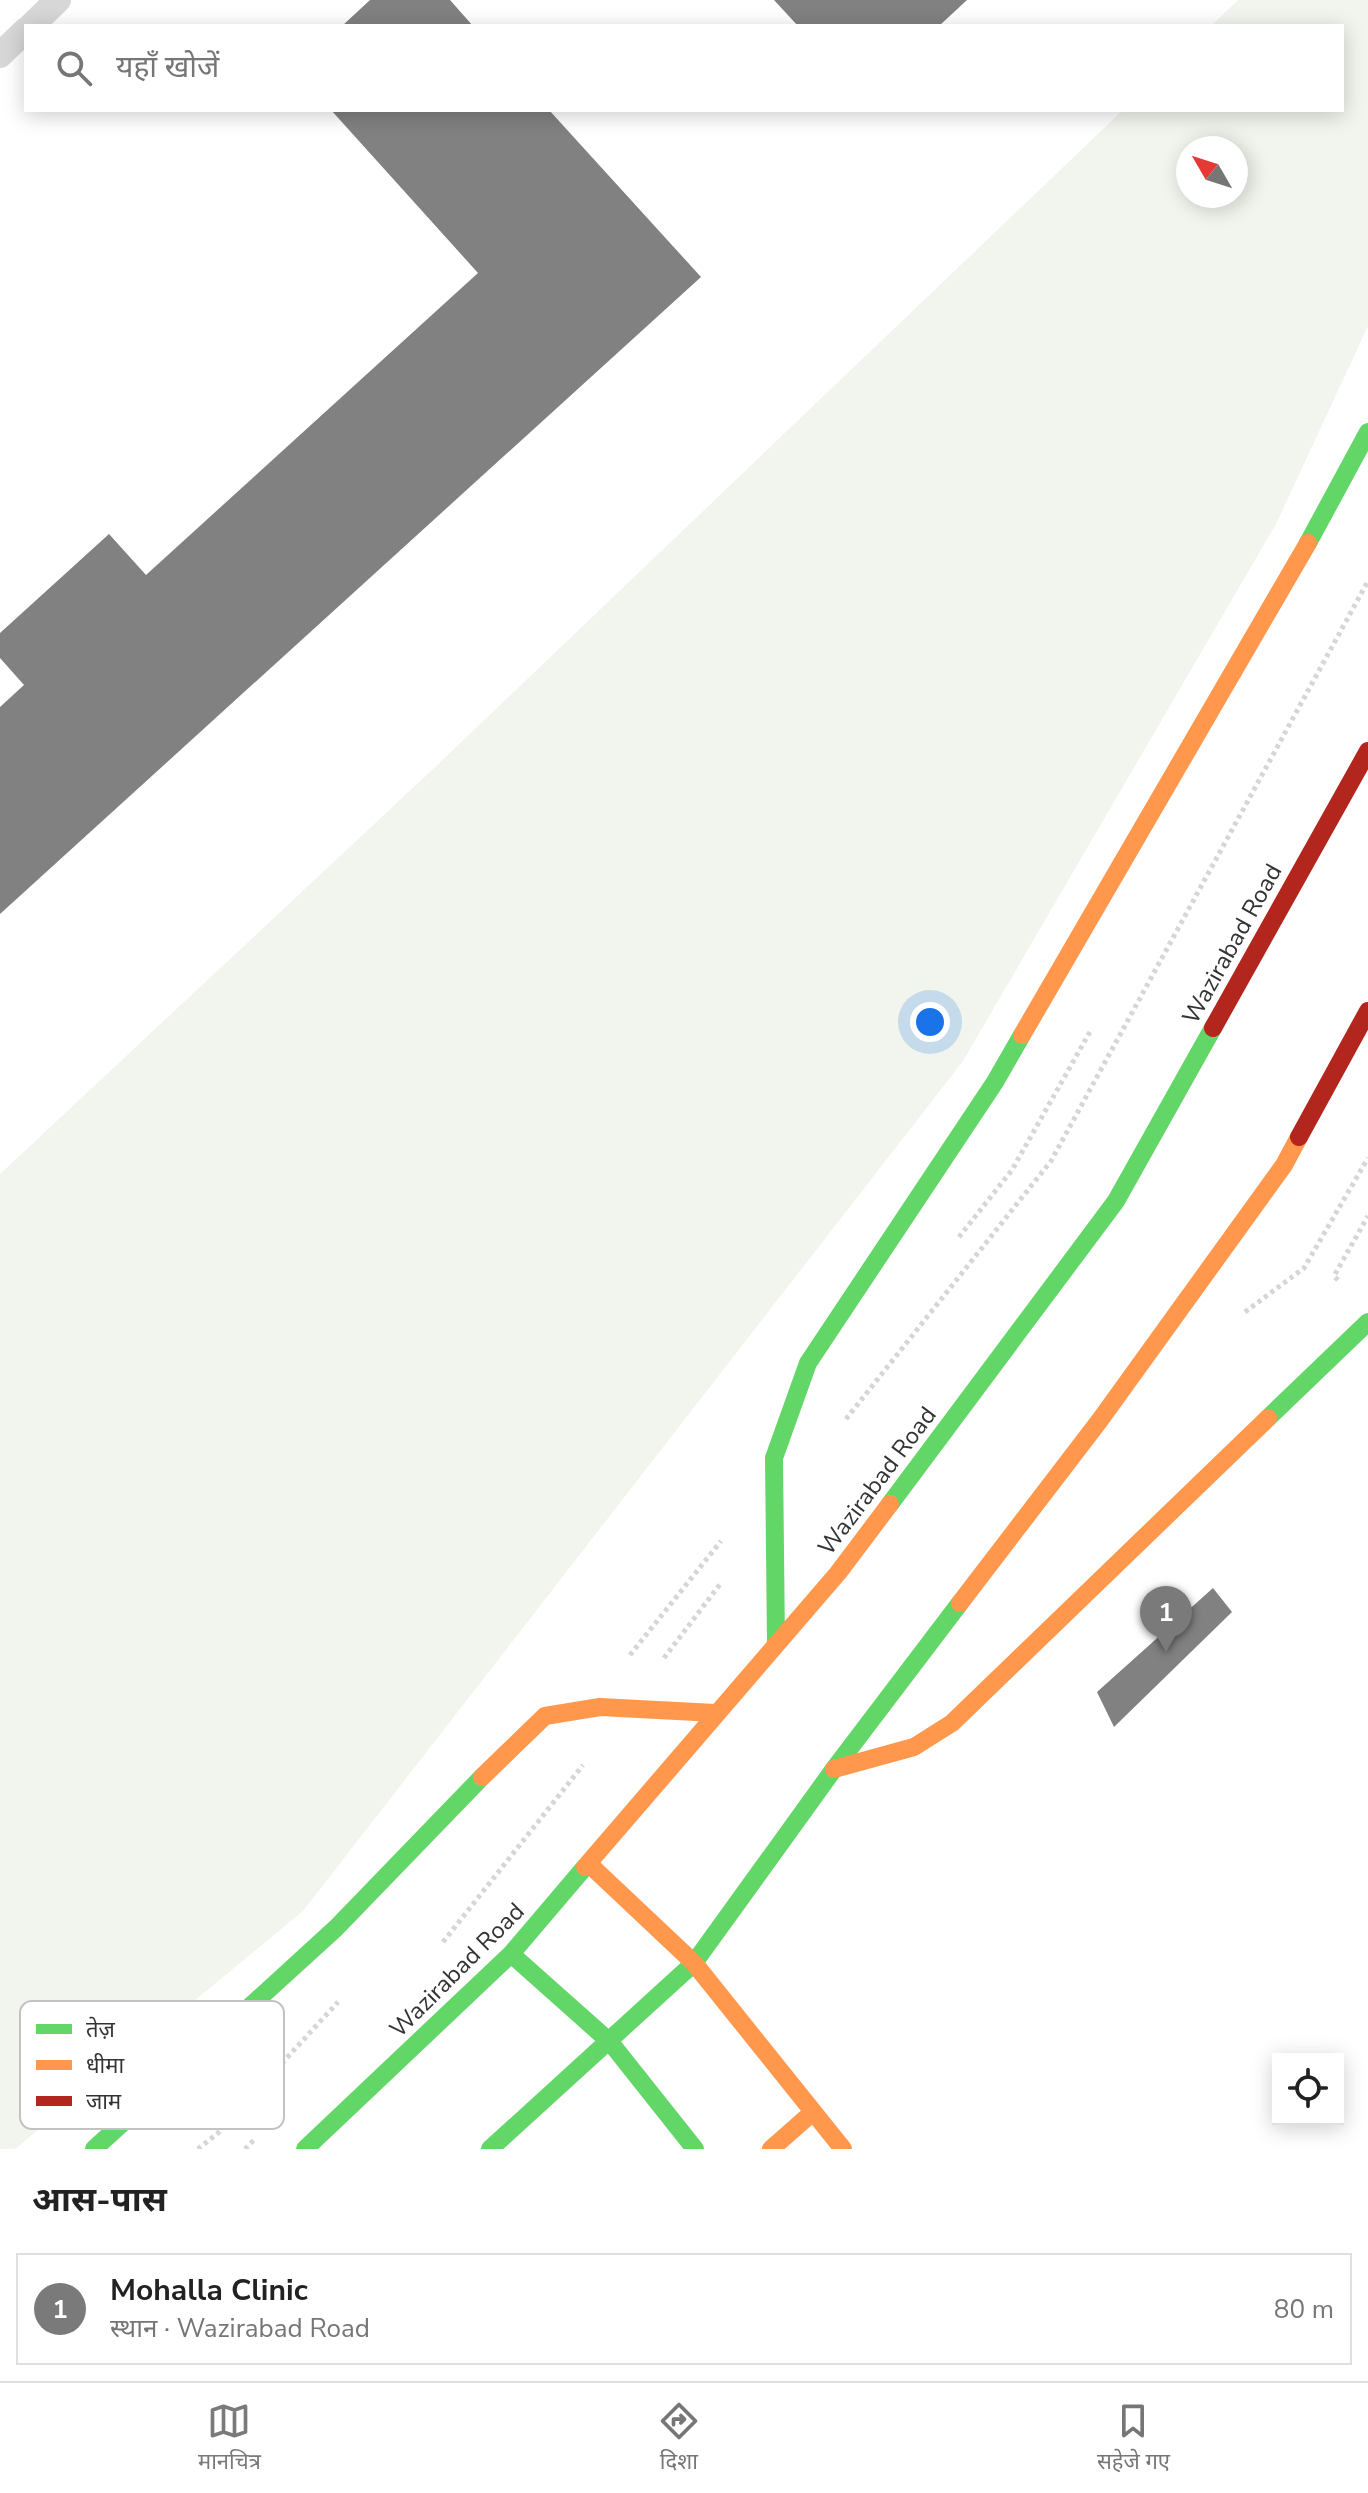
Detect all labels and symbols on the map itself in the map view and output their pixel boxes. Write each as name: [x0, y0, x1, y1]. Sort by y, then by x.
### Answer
north arrow: [1176, 136, 1248, 208]
street label: Wazirabad Road: [1175, 858, 1289, 1030]
your location: [910, 1002, 950, 1042]
street label: Wazirabad Road: [811, 1400, 943, 1562]
pin: 1: [1140, 1586, 1192, 1652]
street label: Wazirabad Road: [383, 1896, 531, 2044]
legend: [20, 2001, 284, 2129]
text: तेज़: [86, 2015, 116, 2045]
text: धीमा: [86, 2051, 124, 2081]
text: जाम: [86, 2087, 122, 2117]

